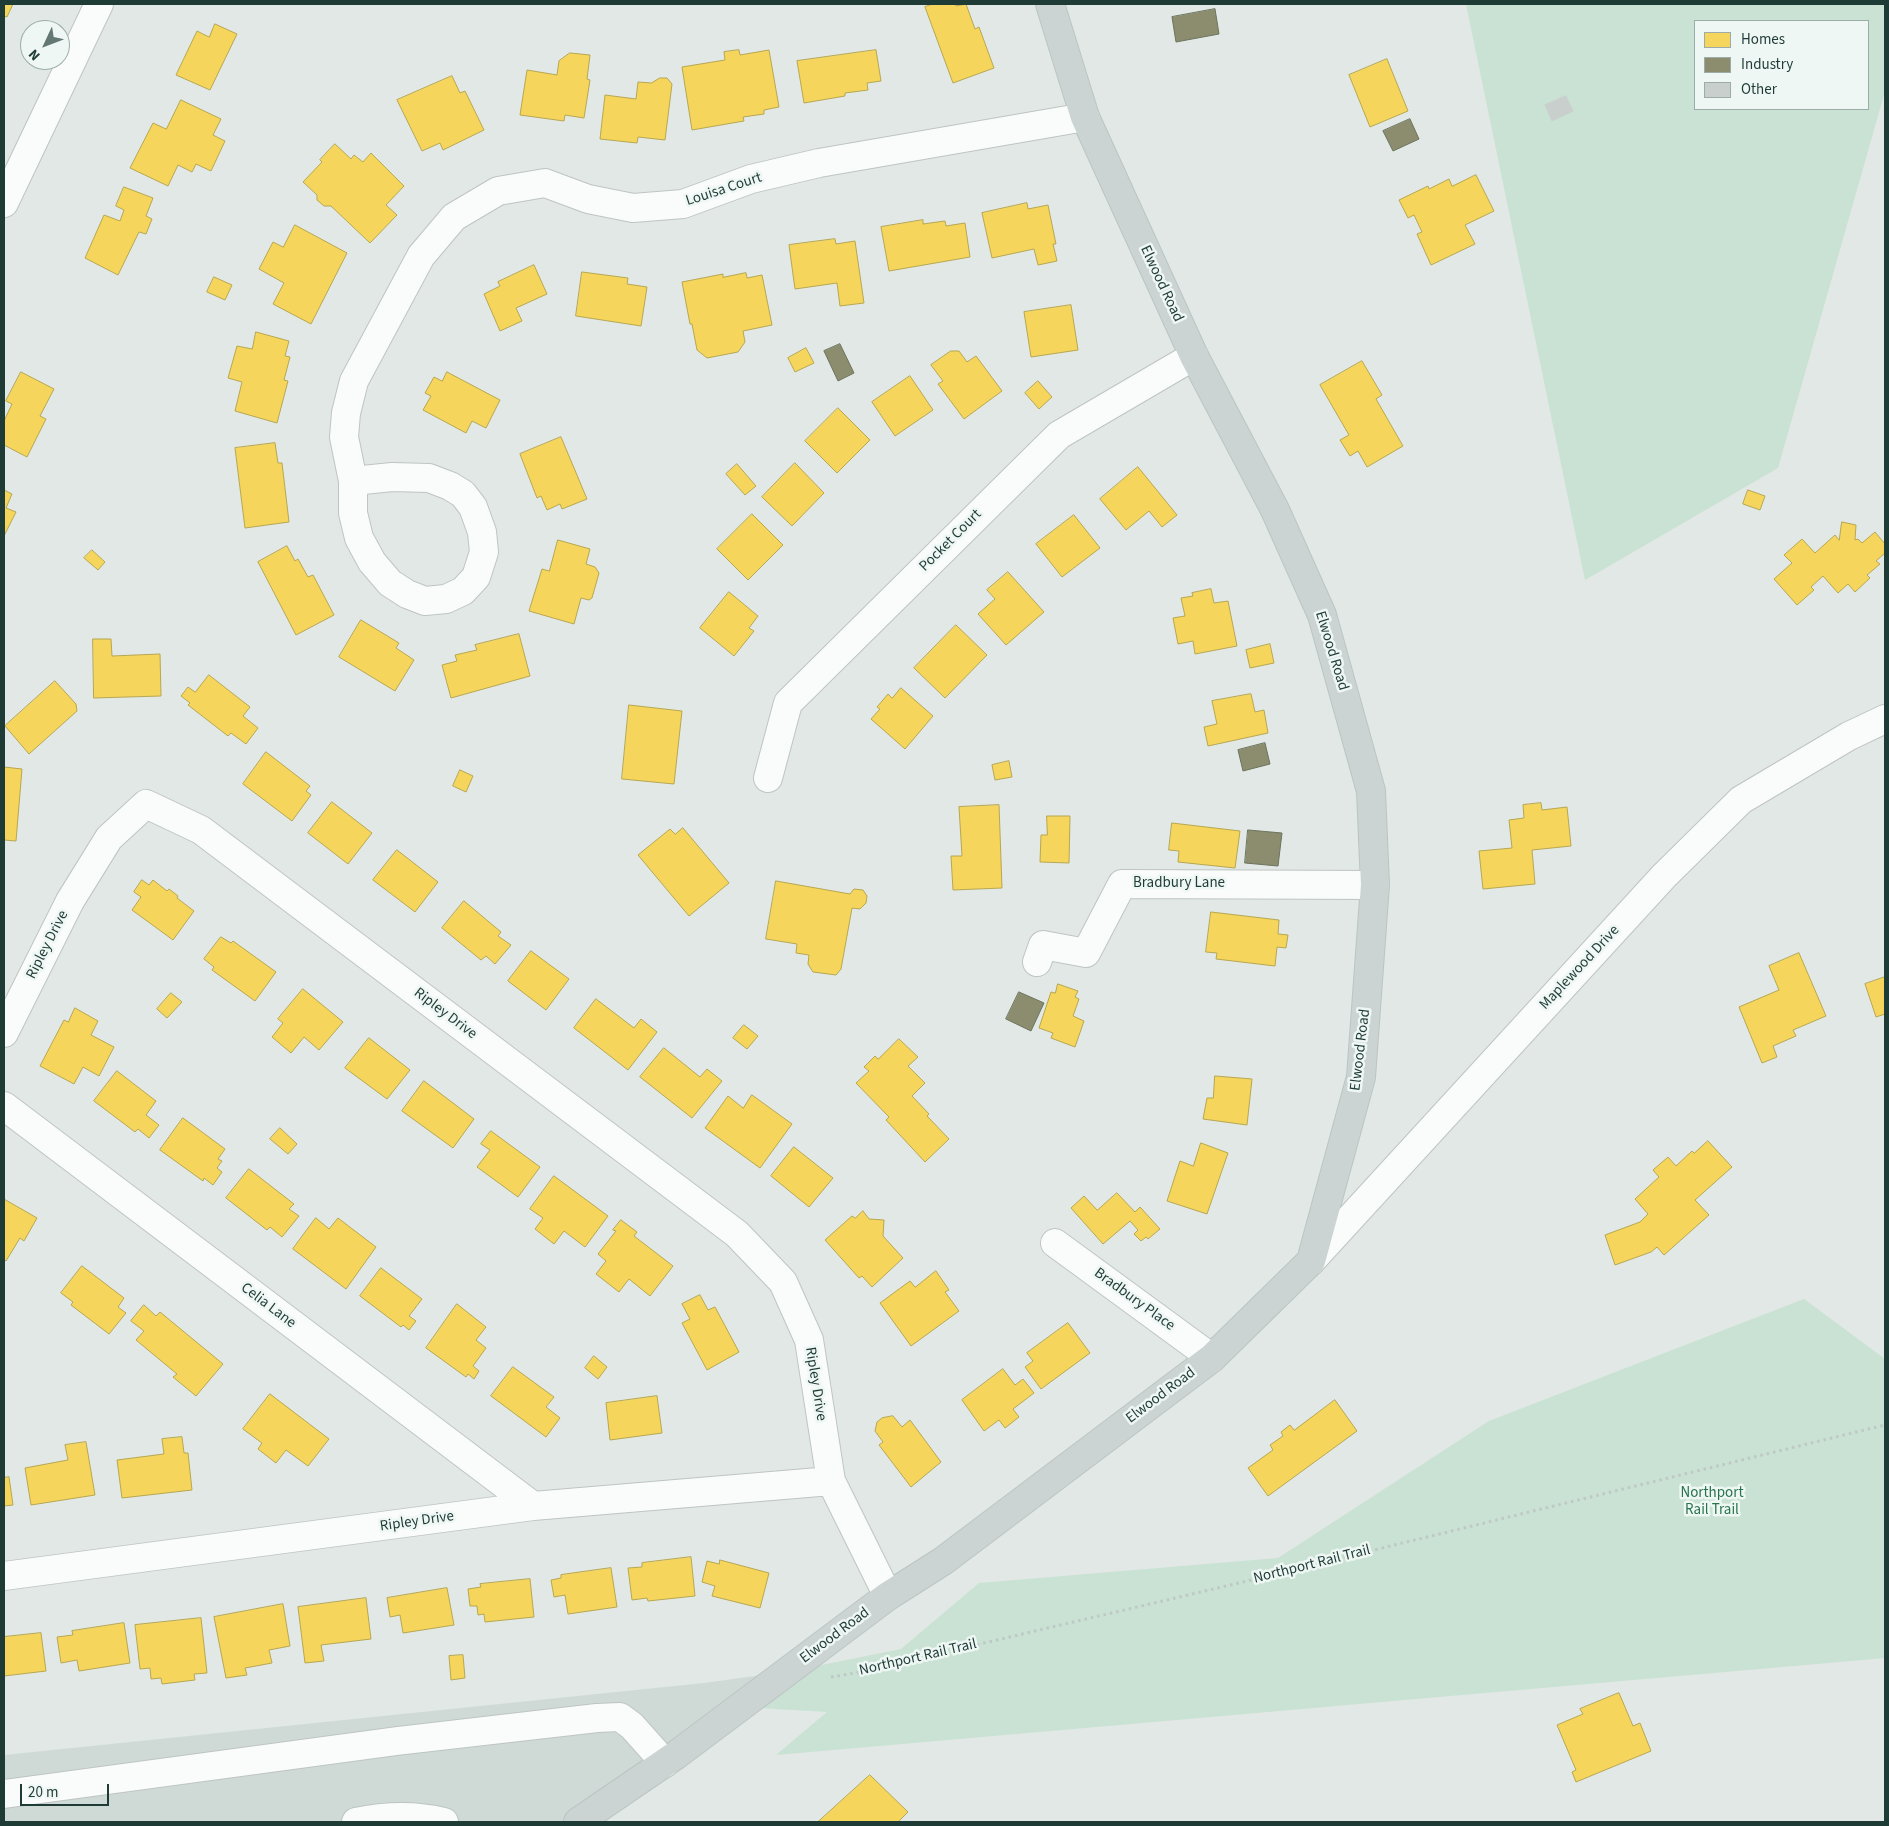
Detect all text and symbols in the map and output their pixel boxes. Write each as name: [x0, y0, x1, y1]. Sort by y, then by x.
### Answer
north arrow: [20, 20, 70, 70]
legend: [1694, 20, 1869, 110]
text: Homes: [1741, 29, 1785, 50]
text: N: [24, 44, 45, 65]
text: Industry: [1741, 54, 1793, 75]
text: Other: [1741, 79, 1777, 100]
street label: Louisa Court: [684, 169, 764, 211]
street label: Elwood Road: [1135, 243, 1187, 325]
street label: Pocket Court: [916, 506, 986, 576]
street label: Elwood Road: [1310, 609, 1352, 693]
street label: Bradbury Lane: [1133, 875, 1225, 893]
street label: Ripley Drive: [23, 908, 73, 982]
street label: Maplewood Drive: [1536, 922, 1624, 1014]
street label: Ripley Drive: [410, 984, 480, 1044]
street label: Elwood Road: [1347, 1008, 1375, 1092]
street label: Bradbury Place: [1090, 1265, 1178, 1335]
street label: Celia Lane: [237, 1279, 299, 1333]
street label: Ripley Drive: [800, 1346, 830, 1422]
street label: Elwood Road: [1123, 1364, 1199, 1428]
park label: Northport Rail Trail: [1681, 1485, 1743, 1520]
street label: Ripley Drive: [379, 1508, 455, 1536]
street label: Northport Rail Trail: [1252, 1542, 1372, 1588]
street label: Elwood Road: [797, 1604, 873, 1668]
street label: Northport Rail Trail: [858, 1636, 978, 1680]
scale bar: [22, 1774, 111, 1806]
text: 20 m: [28, 1782, 58, 1803]

